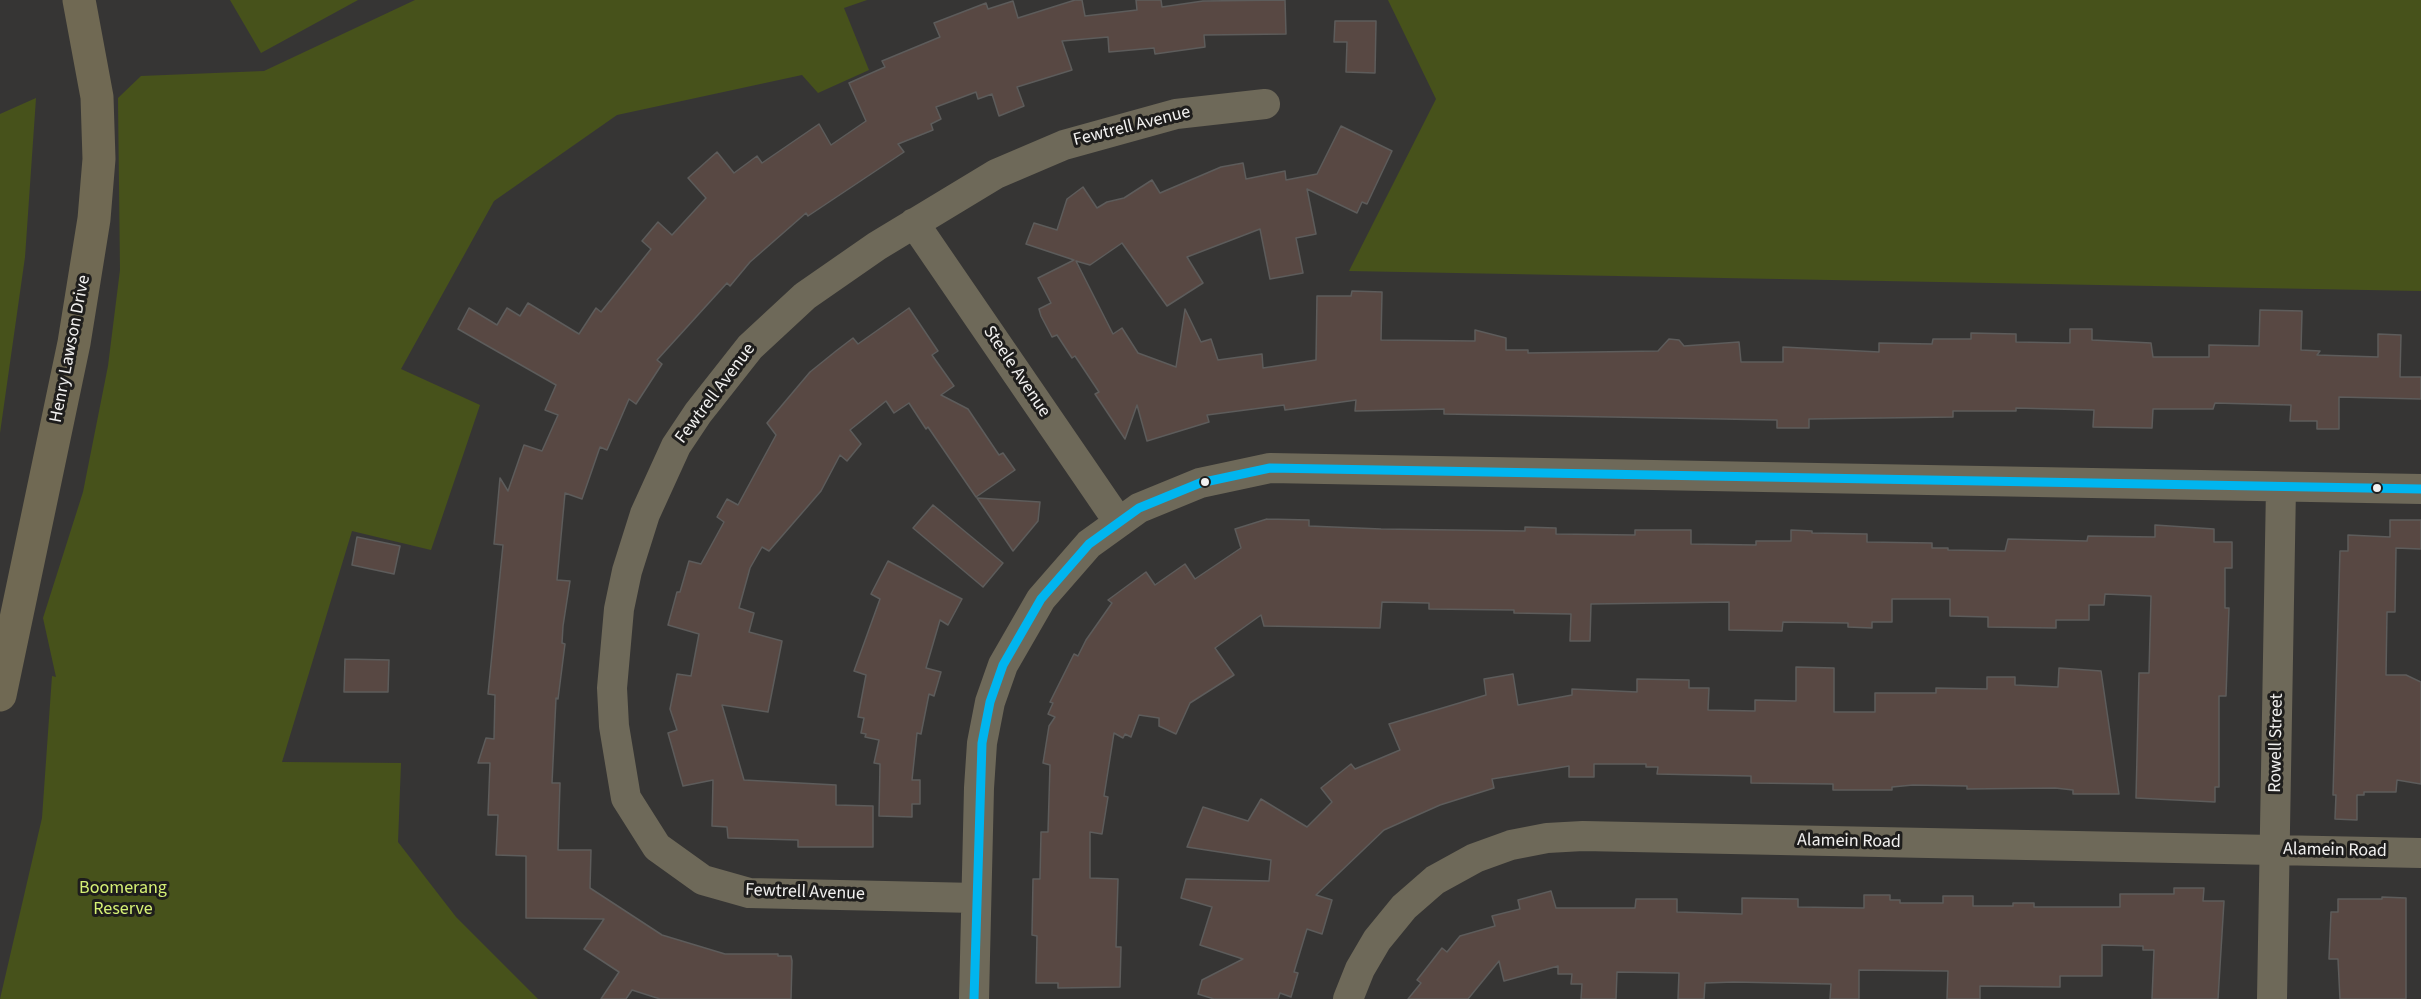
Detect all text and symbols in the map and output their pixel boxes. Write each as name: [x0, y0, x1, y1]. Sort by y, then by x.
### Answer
street label: Fewtrell Avenue: [1071, 102, 1193, 152]
street label: Henry Lawson Drive: [46, 273, 96, 425]
street label: Steele Avenue: [978, 322, 1054, 422]
street label: Fewtrell Avenue: [671, 340, 761, 448]
unlabelled marker: [1199, 476, 1211, 488]
unlabelled marker: [2371, 482, 2383, 494]
street label: Rowell Street: [2265, 693, 2289, 793]
street label: Alamein Road: [1797, 830, 1901, 854]
street label: Alamein Road: [2283, 839, 2387, 863]
park label: Boomerang Reserve: [79, 878, 167, 920]
street label: Fewtrell Avenue: [745, 880, 865, 906]

